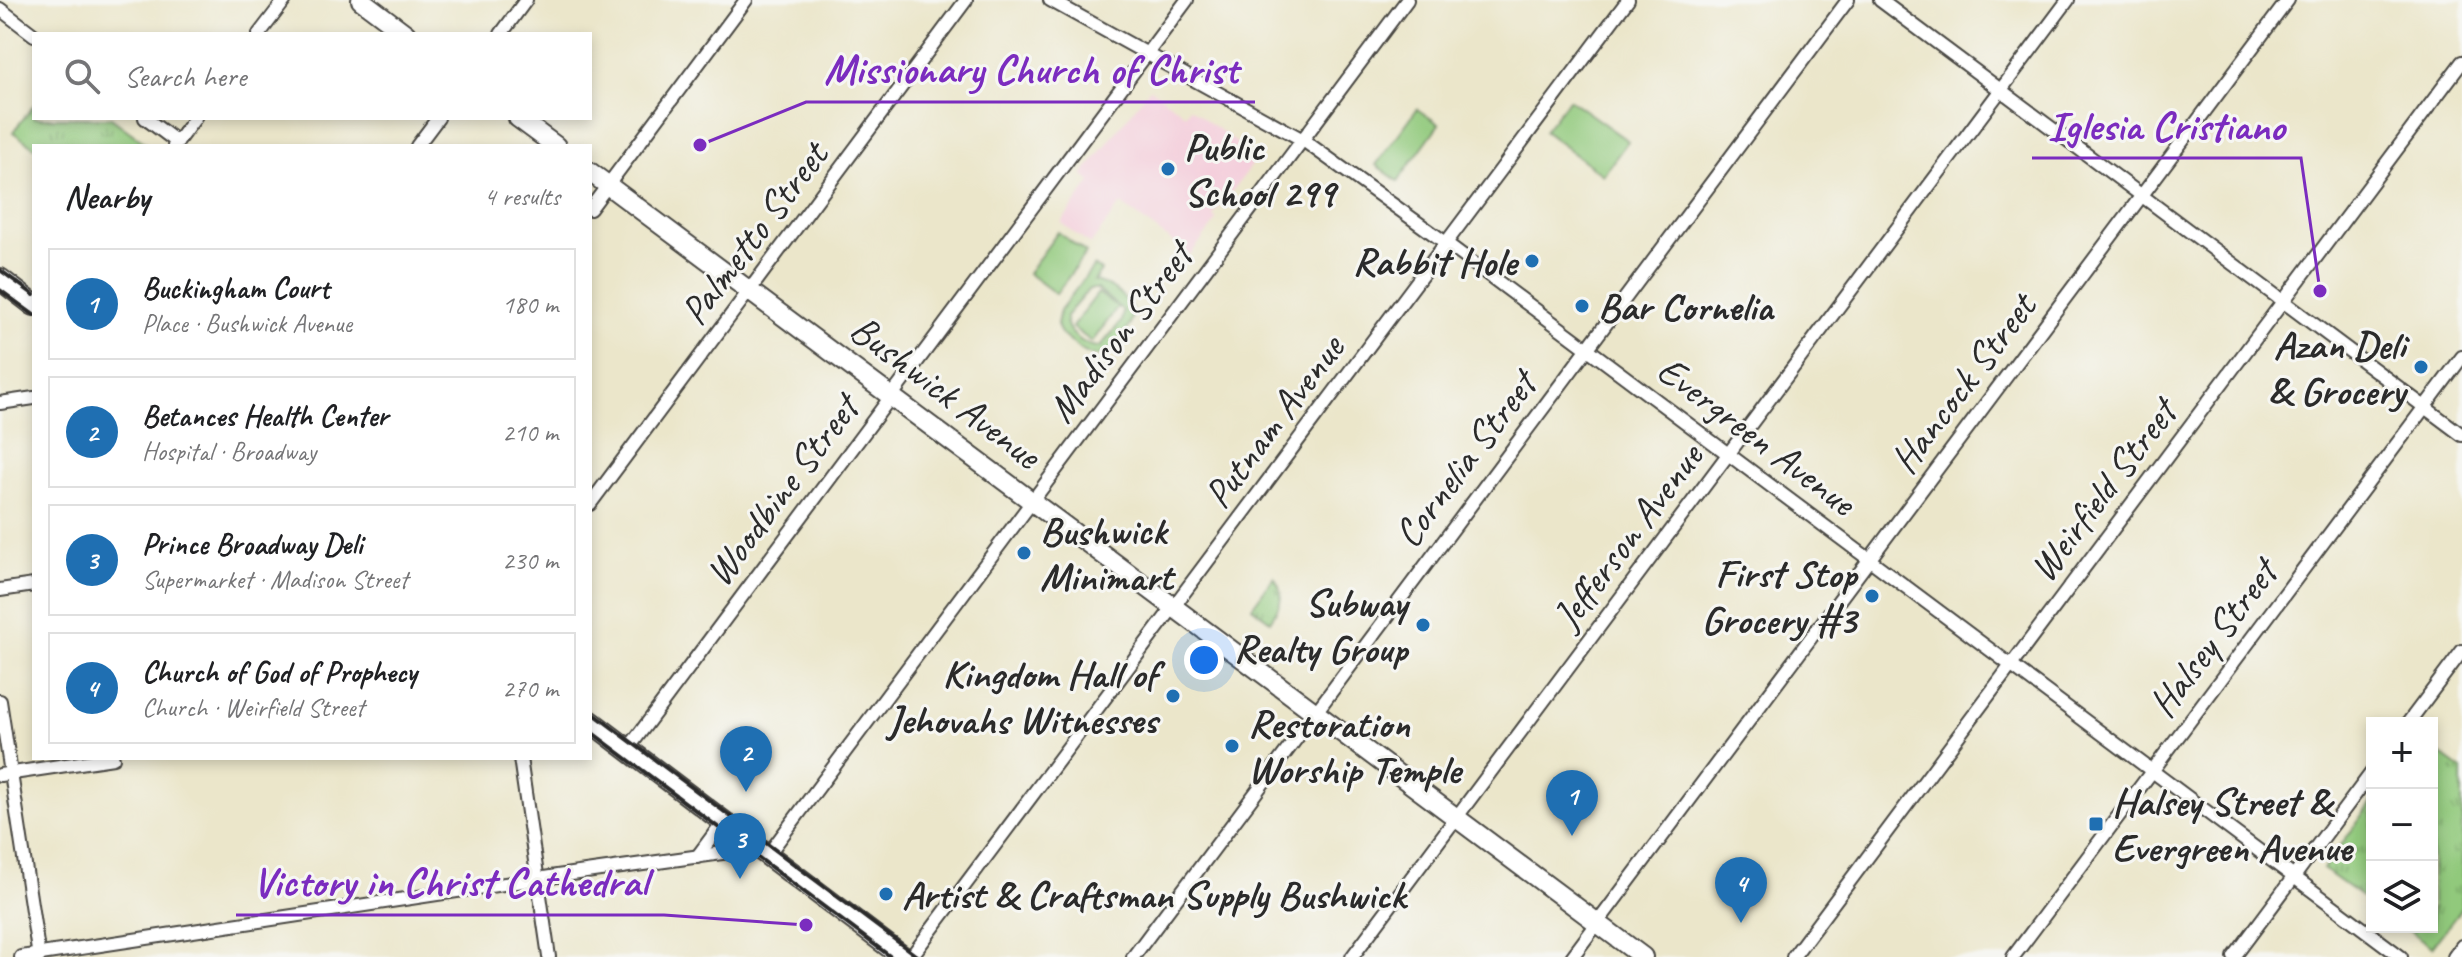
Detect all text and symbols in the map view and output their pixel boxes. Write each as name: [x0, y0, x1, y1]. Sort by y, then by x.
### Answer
search box: [32, 32, 592, 120]
callout: Missionary Church of Christ: [806, 36, 1255, 102]
text: Missionary Church of Christ: [824, 43, 1243, 96]
icon: search: [60, 54, 104, 98]
text: Search here: [124, 57, 246, 95]
callout: Iglesia Cristiano: [2032, 92, 2301, 158]
text: Iglesia Cristiano: [2048, 100, 2287, 153]
place label: Public School 299: [1184, 122, 1339, 218]
street label: Palmetto Street: [669, 130, 841, 335]
marker: Public School 299: [1159, 160, 1177, 178]
text: Nearby: [64, 175, 150, 218]
text: 4 results: [484, 180, 560, 213]
street label: Madison Street: [1036, 228, 1207, 432]
place label: Rabbit Hole: [1353, 237, 1520, 287]
marker: Rabbit Hole: [1523, 252, 1541, 270]
text: Buckingham Court: [142, 269, 329, 307]
street label: Hancock Street: [1879, 281, 2049, 483]
place label: Bar Cornelia: [1598, 282, 1775, 332]
text: 1: [86, 288, 98, 321]
text: 180 m: [502, 288, 558, 321]
marker: Bar Cornelia: [1573, 297, 1591, 315]
street label: Bushwick Avenue: [840, 304, 1053, 482]
text: Place · Bushwick Avenue: [142, 307, 352, 340]
place label: Azan Deli & Grocery: [2268, 320, 2410, 416]
street label: Putnam Avenue: [1193, 323, 1357, 518]
street label: Evergreen Avenue: [1647, 345, 1868, 529]
street label: Cornelia Street: [1383, 357, 1550, 557]
marker: Azan Deli & Grocery: [2412, 358, 2430, 376]
street label: Woodbine Street: [694, 381, 873, 596]
street label: Weirfield Street: [2018, 385, 2191, 591]
text: Betances Health Center: [142, 397, 388, 435]
text: 2: [86, 416, 98, 449]
text: 210 m: [502, 416, 558, 449]
street label: Jefferson Avenue: [1541, 431, 1716, 641]
text: Hospital · Broadway: [142, 435, 316, 468]
place label: Bushwick Minimart: [1040, 506, 1176, 602]
text: Prince Broadway Deli: [142, 525, 362, 563]
text: 3: [86, 544, 98, 577]
text: 230 m: [502, 544, 558, 577]
marker: Bushwick Minimart: [1015, 544, 1033, 562]
street label: Halsey Street: [2138, 546, 2292, 727]
place label: First Stop Grocery #3: [1702, 549, 1860, 645]
text: Supermarket · Madison Street: [142, 563, 408, 596]
place label: Subway Realty Group: [1234, 578, 1411, 674]
marker: First Stop Grocery #3: [1863, 587, 1881, 605]
marker: Subway Realty Group: [1414, 616, 1432, 634]
your location: [1184, 640, 1224, 680]
place label: Kingdom Hall of Jehovahs Witnesses: [885, 649, 1166, 745]
text: Church of God of Prophecy: [142, 653, 417, 691]
text: 4: [86, 672, 98, 705]
text: 270 m: [502, 672, 558, 705]
marker: Kingdom Hall of Jehovahs Witnesses: [1164, 687, 1182, 705]
text: Church · Weirfield Street: [142, 691, 364, 724]
place label: Restoration Worship Temple: [1248, 699, 1464, 795]
map controls: [2366, 717, 2438, 933]
button: +: [2366, 717, 2438, 789]
pin: 2: [720, 726, 772, 792]
marker: Restoration Worship Temple: [1223, 737, 1241, 755]
pin: 1: [1546, 770, 1598, 836]
place label: Halsey Street & Evergreen Avenue: [2112, 777, 2354, 873]
button: −: [2366, 789, 2438, 861]
pin: 3: [714, 813, 766, 879]
marker: Halsey Street & Evergreen Avenue: [2087, 815, 2105, 833]
callout: Victory in Christ Cathedral: [236, 849, 664, 915]
text: Victory in Christ Cathedral: [253, 856, 655, 909]
pin: 4: [1715, 857, 1767, 923]
button: layers: [2366, 861, 2438, 933]
place label: Artist & Craftsman Supply Bushwick: [902, 870, 1409, 920]
marker: Artist & Craftsman Supply Bushwick: [877, 885, 895, 903]

